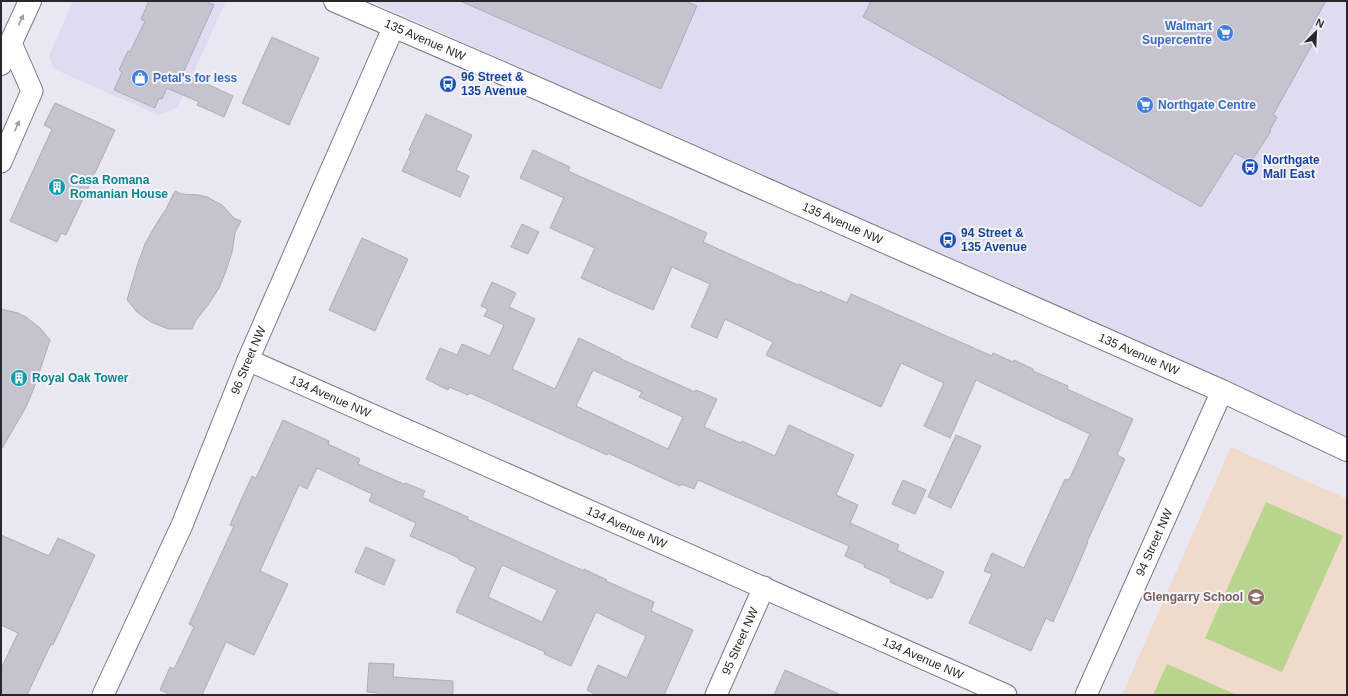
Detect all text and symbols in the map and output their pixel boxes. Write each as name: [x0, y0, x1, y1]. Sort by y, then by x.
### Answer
north arrow: [1296, 12, 1336, 52]
one-way arrow: [18, 14, 24, 25]
street label: 135 Avenue NW: [382, 16, 468, 64]
text: N: [1314, 16, 1326, 30]
place label: Walmart Supercentre: [1142, 19, 1212, 47]
supermarket icon: Walmart Supercentre: [1215, 23, 1235, 43]
shop icon: Petal's for less: [130, 68, 150, 88]
place label: 96 Street & 135 Avenue: [461, 70, 527, 98]
place label: Petal's for less: [153, 71, 238, 85]
bus stop icon: 96 Street & 135 Avenue: [438, 74, 458, 94]
supermarket icon: Northgate Centre: [1135, 95, 1155, 115]
place label: Northgate Centre: [1158, 98, 1256, 112]
one-way arrow: [14, 120, 20, 131]
place label: Northgate Mall East: [1263, 153, 1320, 181]
bus stop icon: Northgate Mall East: [1240, 157, 1260, 177]
place label: Casa Romana Romanian House: [70, 173, 168, 201]
building icon: Casa Romana Romanian House: [47, 177, 67, 197]
street label: 135 Avenue NW: [800, 199, 886, 247]
place label: 94 Street & 135 Avenue: [961, 226, 1027, 254]
bus stop icon: 94 Street & 135 Avenue: [938, 230, 958, 250]
street label: 96 Street NW: [228, 324, 269, 396]
street label: 135 Avenue NW: [1096, 330, 1182, 378]
building icon: Royal Oak Tower: [9, 368, 29, 388]
place label: Royal Oak Tower: [32, 371, 129, 385]
street label: 134 Avenue NW: [288, 372, 373, 421]
street label: 134 Avenue NW: [584, 503, 670, 552]
street label: 94 Street NW: [1133, 506, 1176, 578]
school or university icon: Glengarry School: [1246, 587, 1266, 607]
place label: Glengarry School: [1143, 590, 1243, 604]
street label: 95 Street NW: [719, 605, 761, 677]
street label: 134 Avenue NW: [881, 634, 966, 683]

